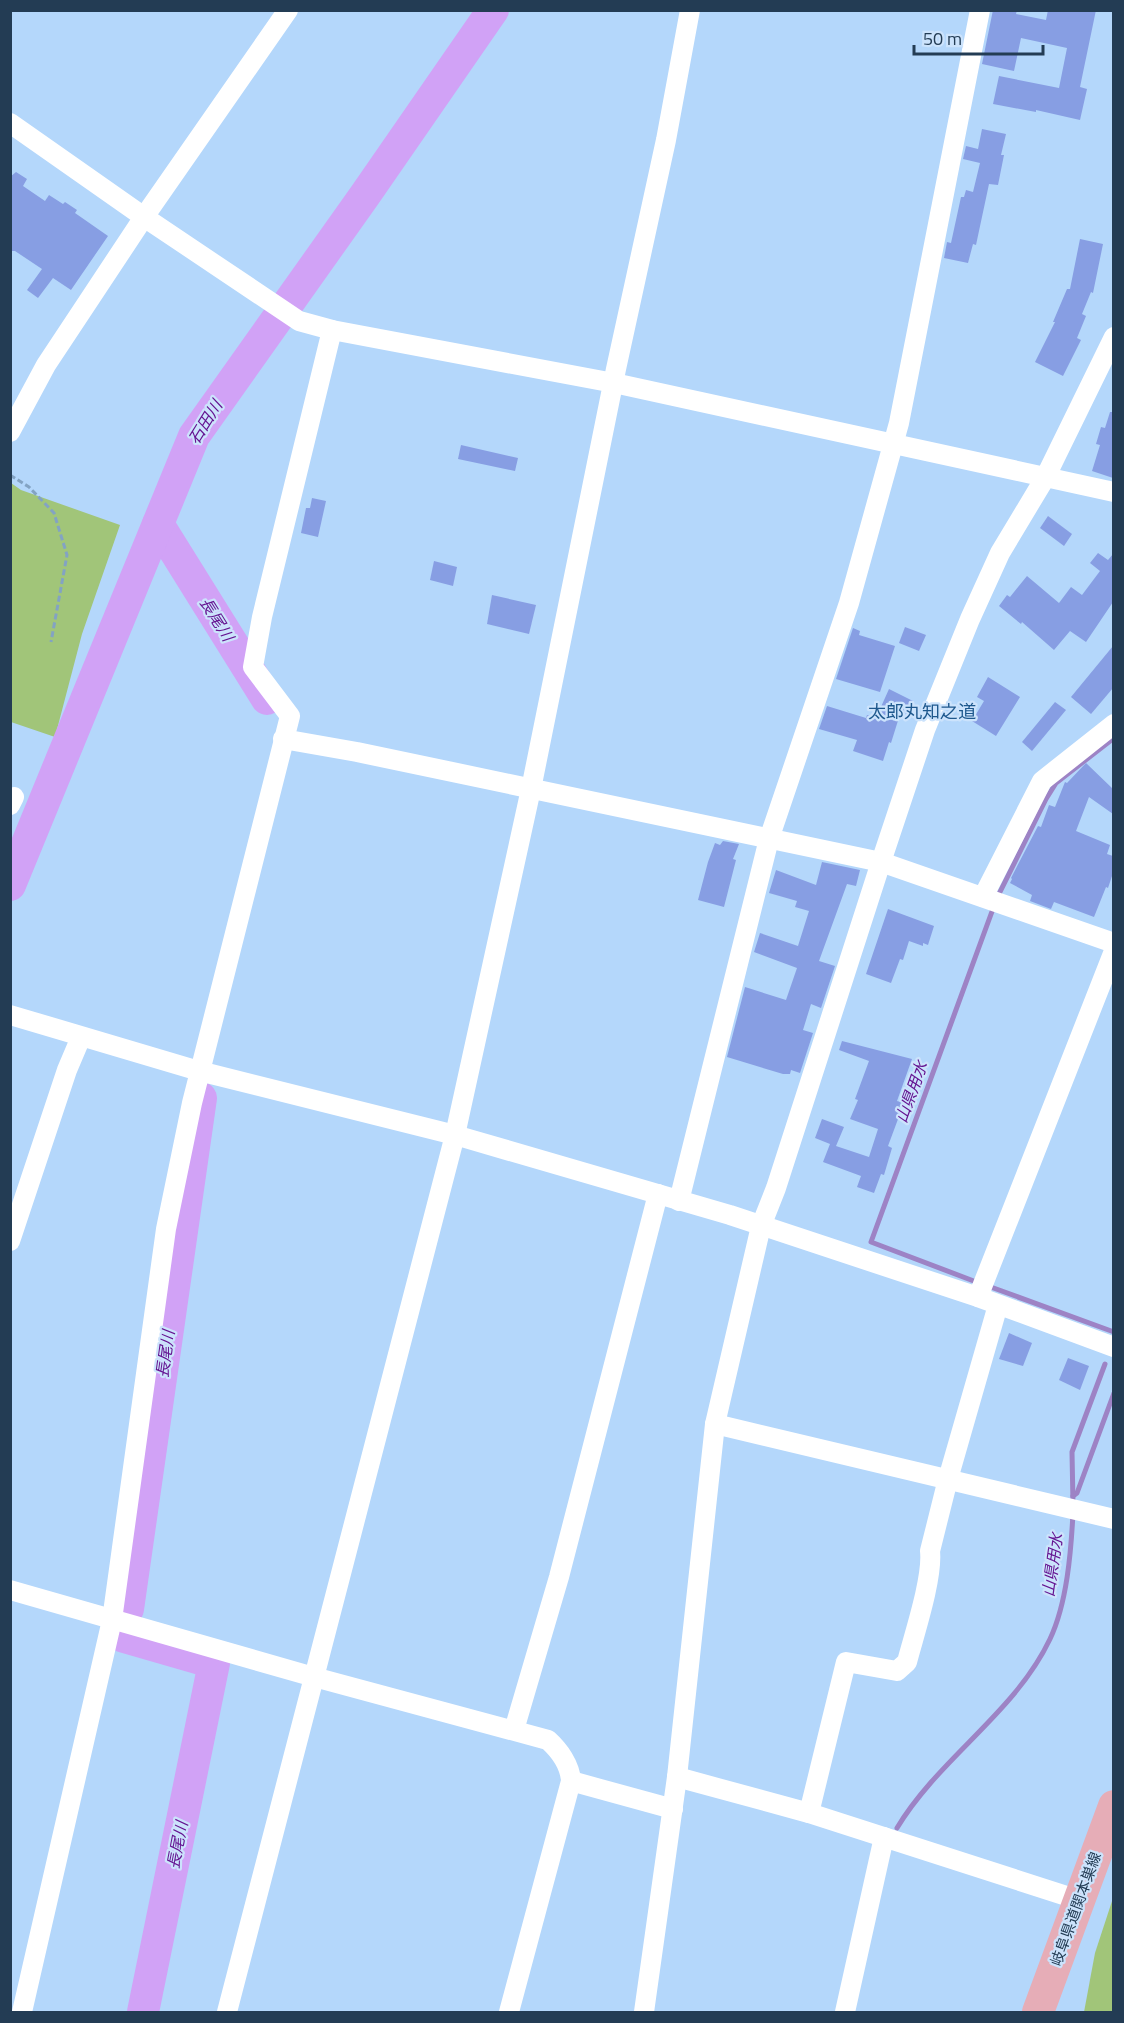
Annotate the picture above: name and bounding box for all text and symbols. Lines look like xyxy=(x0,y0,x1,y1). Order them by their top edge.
scale bar xyxy=(914,18,1043,56)
text: 50 m xyxy=(923,25,962,52)
water label: 石田川 xyxy=(182,394,229,449)
water label: 長尾川 xyxy=(194,592,241,647)
district label: 太郎丸知之道 xyxy=(868,698,976,725)
water label: 山県用水 xyxy=(889,1056,934,1126)
water label: 長尾川 xyxy=(150,1327,181,1379)
water label: 山県用水 xyxy=(1036,1530,1069,1598)
water label: 長尾川 xyxy=(161,1817,194,1871)
street label: 岐阜県道関本巣線 xyxy=(1044,1849,1107,1969)

